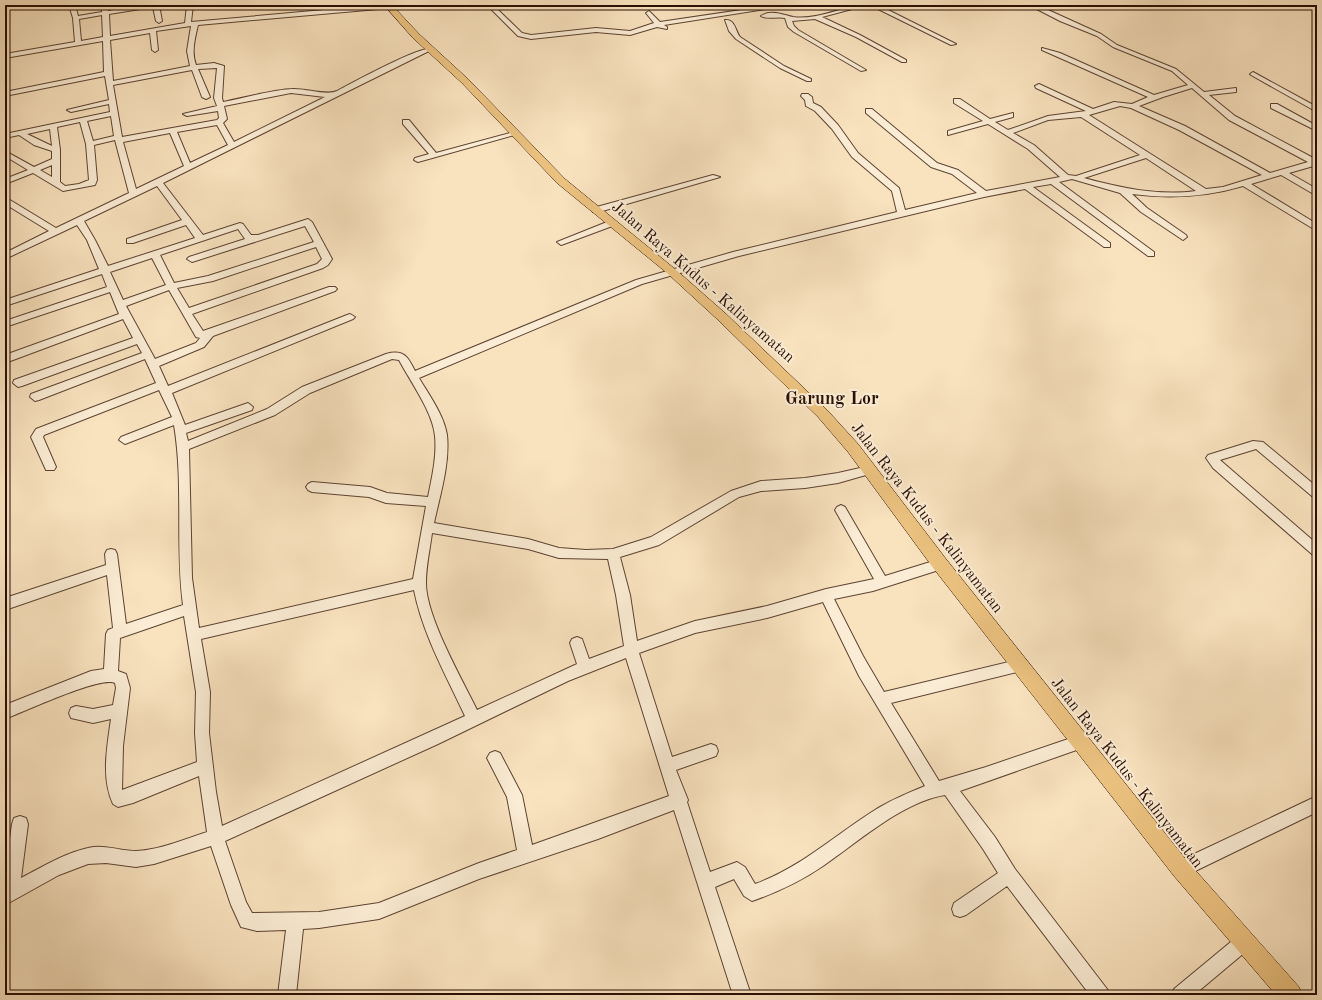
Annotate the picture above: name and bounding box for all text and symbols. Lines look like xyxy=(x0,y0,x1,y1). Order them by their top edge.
street label: Jalan Raya Kudus - Kalinyamatan xyxy=(608,199,797,366)
district label: Garung Lor xyxy=(785,390,879,408)
street label: Jalan Raya Kudus - Kalinyamatan xyxy=(847,420,1006,617)
street label: Jalan Raya Kudus - Kalinyamatan xyxy=(1047,675,1206,872)

